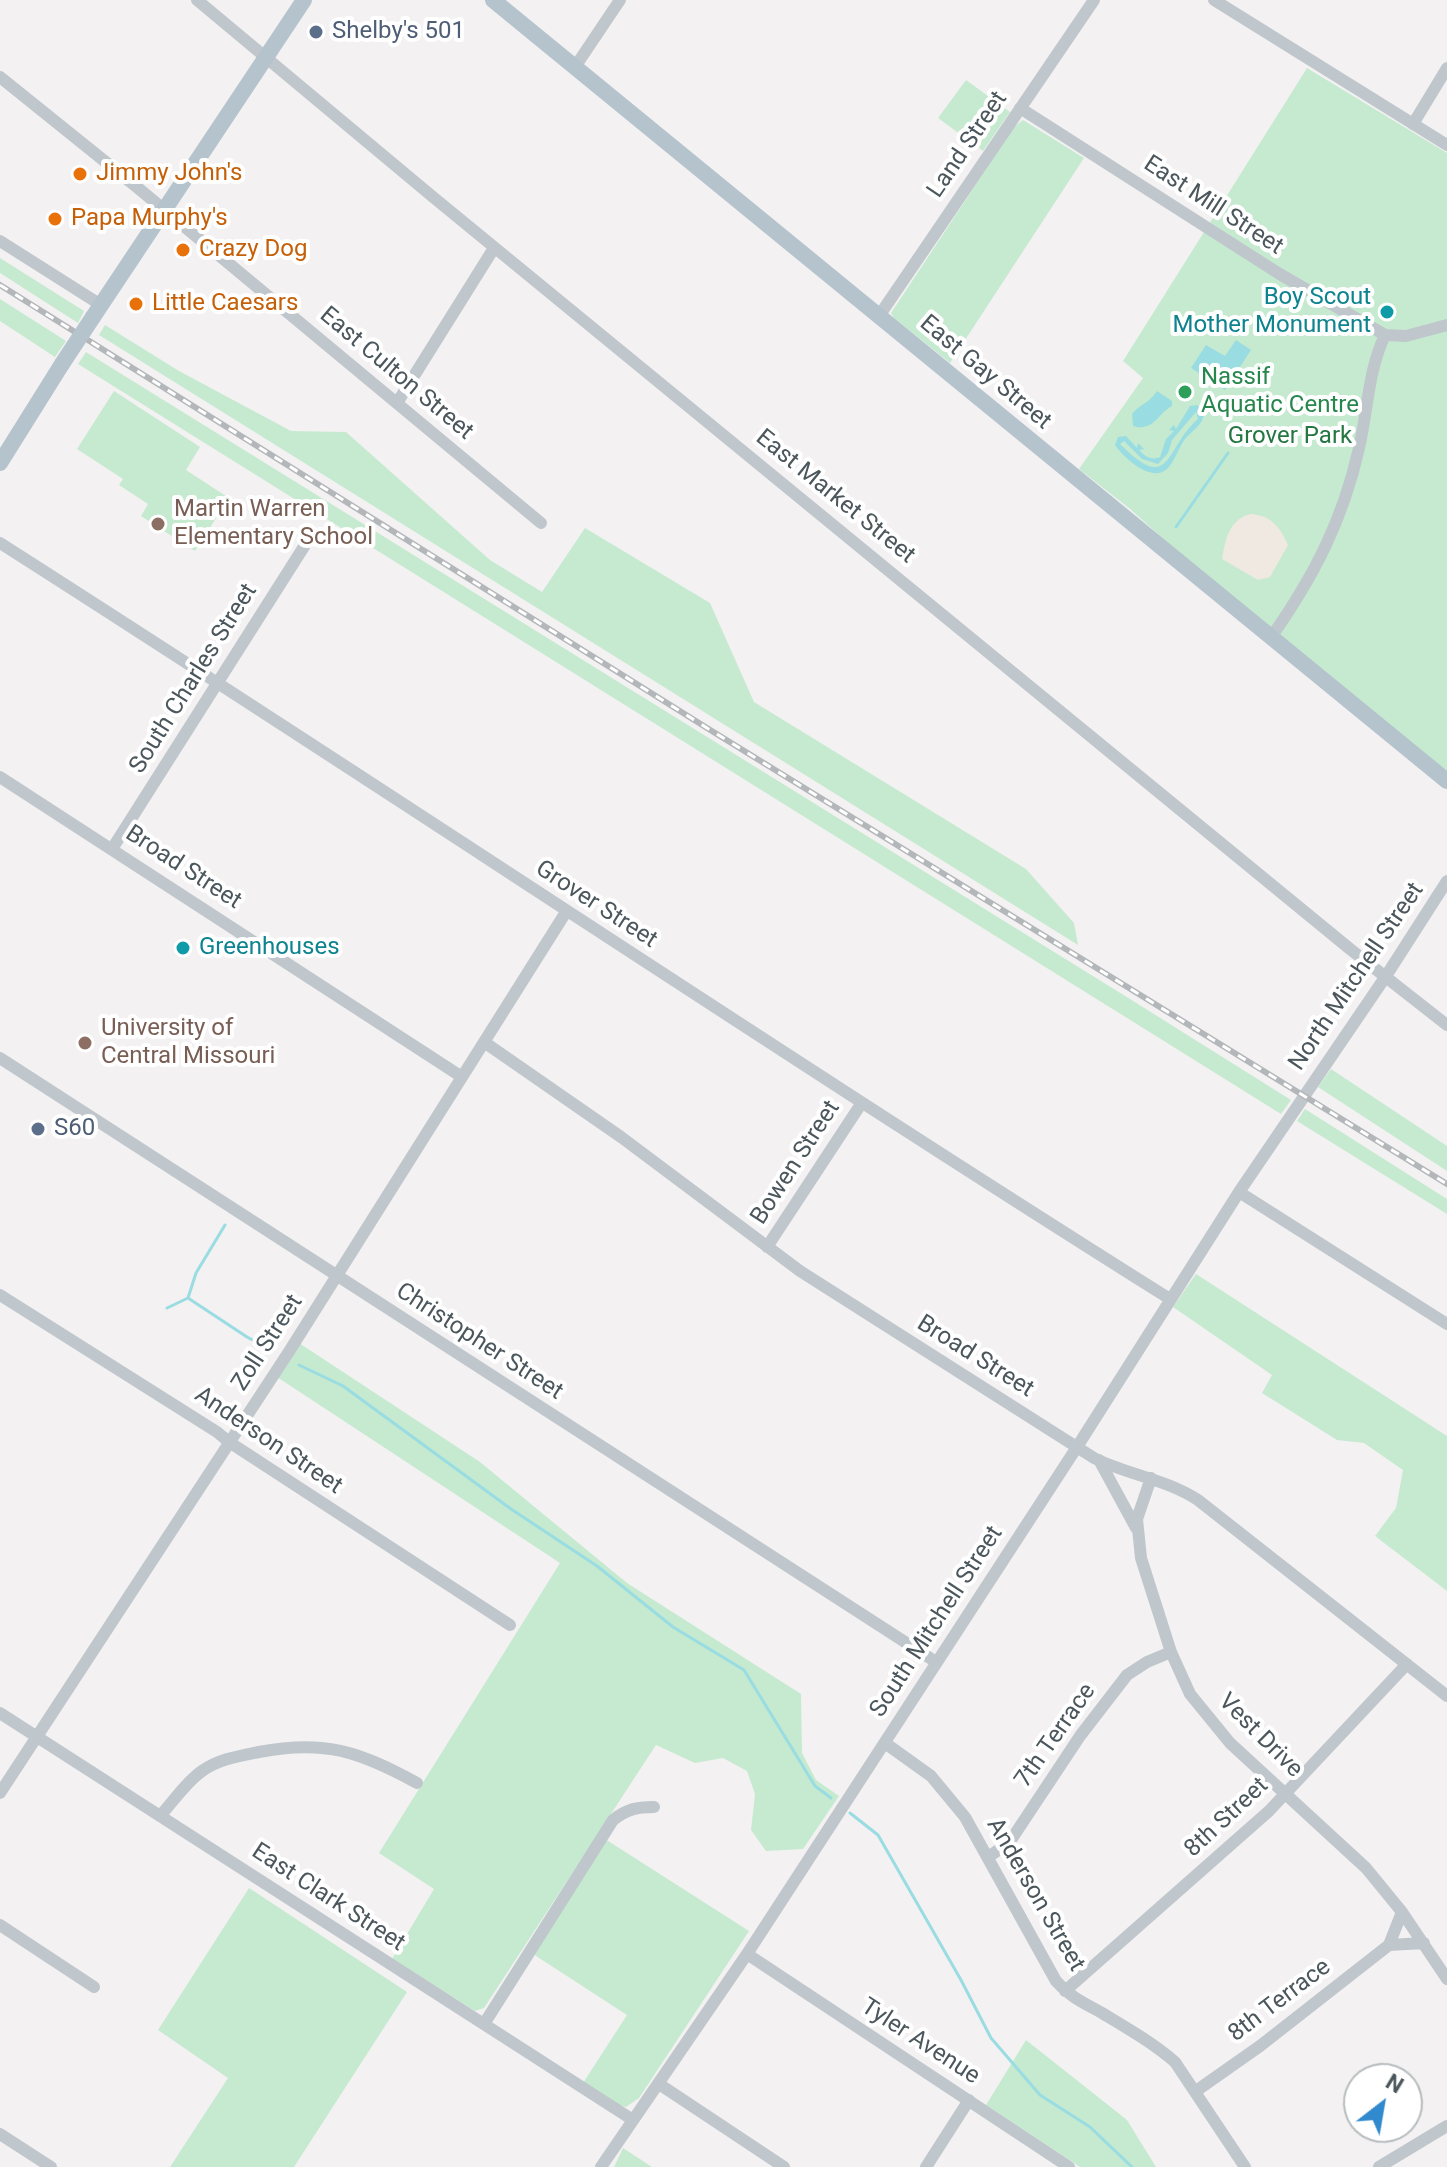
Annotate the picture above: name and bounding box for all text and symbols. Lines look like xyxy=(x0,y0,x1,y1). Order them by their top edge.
place label: Shelby's 501 xyxy=(332,18,465,46)
marker: Shelby's 501 xyxy=(307,23,325,41)
street label: Land Street xyxy=(922,86,1014,204)
street label: East Mill Street xyxy=(1138,150,1288,262)
place label: Jimmy John's xyxy=(96,160,242,188)
marker: Jimmy John's xyxy=(71,165,89,183)
place label: Papa Murphy's xyxy=(71,205,228,233)
marker: Papa Murphy's xyxy=(46,210,64,228)
place label: Crazy Dog xyxy=(199,236,307,264)
marker: Crazy Dog xyxy=(174,241,192,259)
place label: Boy Scout Mother Monument xyxy=(1172,284,1371,340)
place label: Little Caesars xyxy=(152,290,298,318)
marker: Little Caesars xyxy=(127,295,145,313)
street label: East Culton Street xyxy=(313,301,479,447)
marker: Boy Scout Mother Monument xyxy=(1378,303,1396,321)
street label: East Gay Street xyxy=(913,310,1057,436)
place label: Nassif Aquatic Centre xyxy=(1201,364,1359,420)
marker: Nassif Aquatic Centre xyxy=(1176,383,1194,401)
park label: Grover Park xyxy=(1228,423,1352,451)
street label: East Market Street xyxy=(749,424,921,570)
place label: Martin Warren Elementary School xyxy=(174,496,373,552)
marker: Martin Warren Elementary School xyxy=(149,515,167,533)
street label: South Charles Street xyxy=(124,579,264,779)
street label: Broad Street xyxy=(120,820,246,916)
street label: Grover Street xyxy=(530,855,662,955)
street label: North Mitchell Street xyxy=(1283,877,1431,1077)
place label: Greenhouses xyxy=(199,934,340,962)
marker: Greenhouses xyxy=(174,939,192,957)
place label: University of Central Missouri xyxy=(101,1015,275,1071)
marker: University of Central Missouri xyxy=(76,1034,94,1052)
street label: Bowen Street xyxy=(745,1096,847,1230)
place label: S60 xyxy=(54,1115,95,1143)
marker: S60 xyxy=(29,1120,47,1138)
street label: Christopher Street xyxy=(390,1277,568,1407)
street label: Zoll Street xyxy=(226,1290,310,1396)
street label: Broad Street xyxy=(911,1310,1039,1404)
street label: Anderson Street xyxy=(189,1381,347,1501)
street label: South Mitchell Street xyxy=(864,1521,1010,1723)
street label: 7th Terrace xyxy=(1010,1678,1102,1794)
street label: Vest Drive xyxy=(1212,1688,1308,1784)
street label: 8th Street xyxy=(1179,1772,1275,1864)
street label: Anderson Street xyxy=(980,1813,1090,1977)
street label: East Clark Street xyxy=(246,1838,410,1958)
street label: 8th Terrace xyxy=(1223,1953,1337,2049)
street label: Tyler Avenue xyxy=(855,1993,985,2091)
north arrow xyxy=(1343,2063,1423,2143)
text: N xyxy=(1381,2069,1408,2098)

